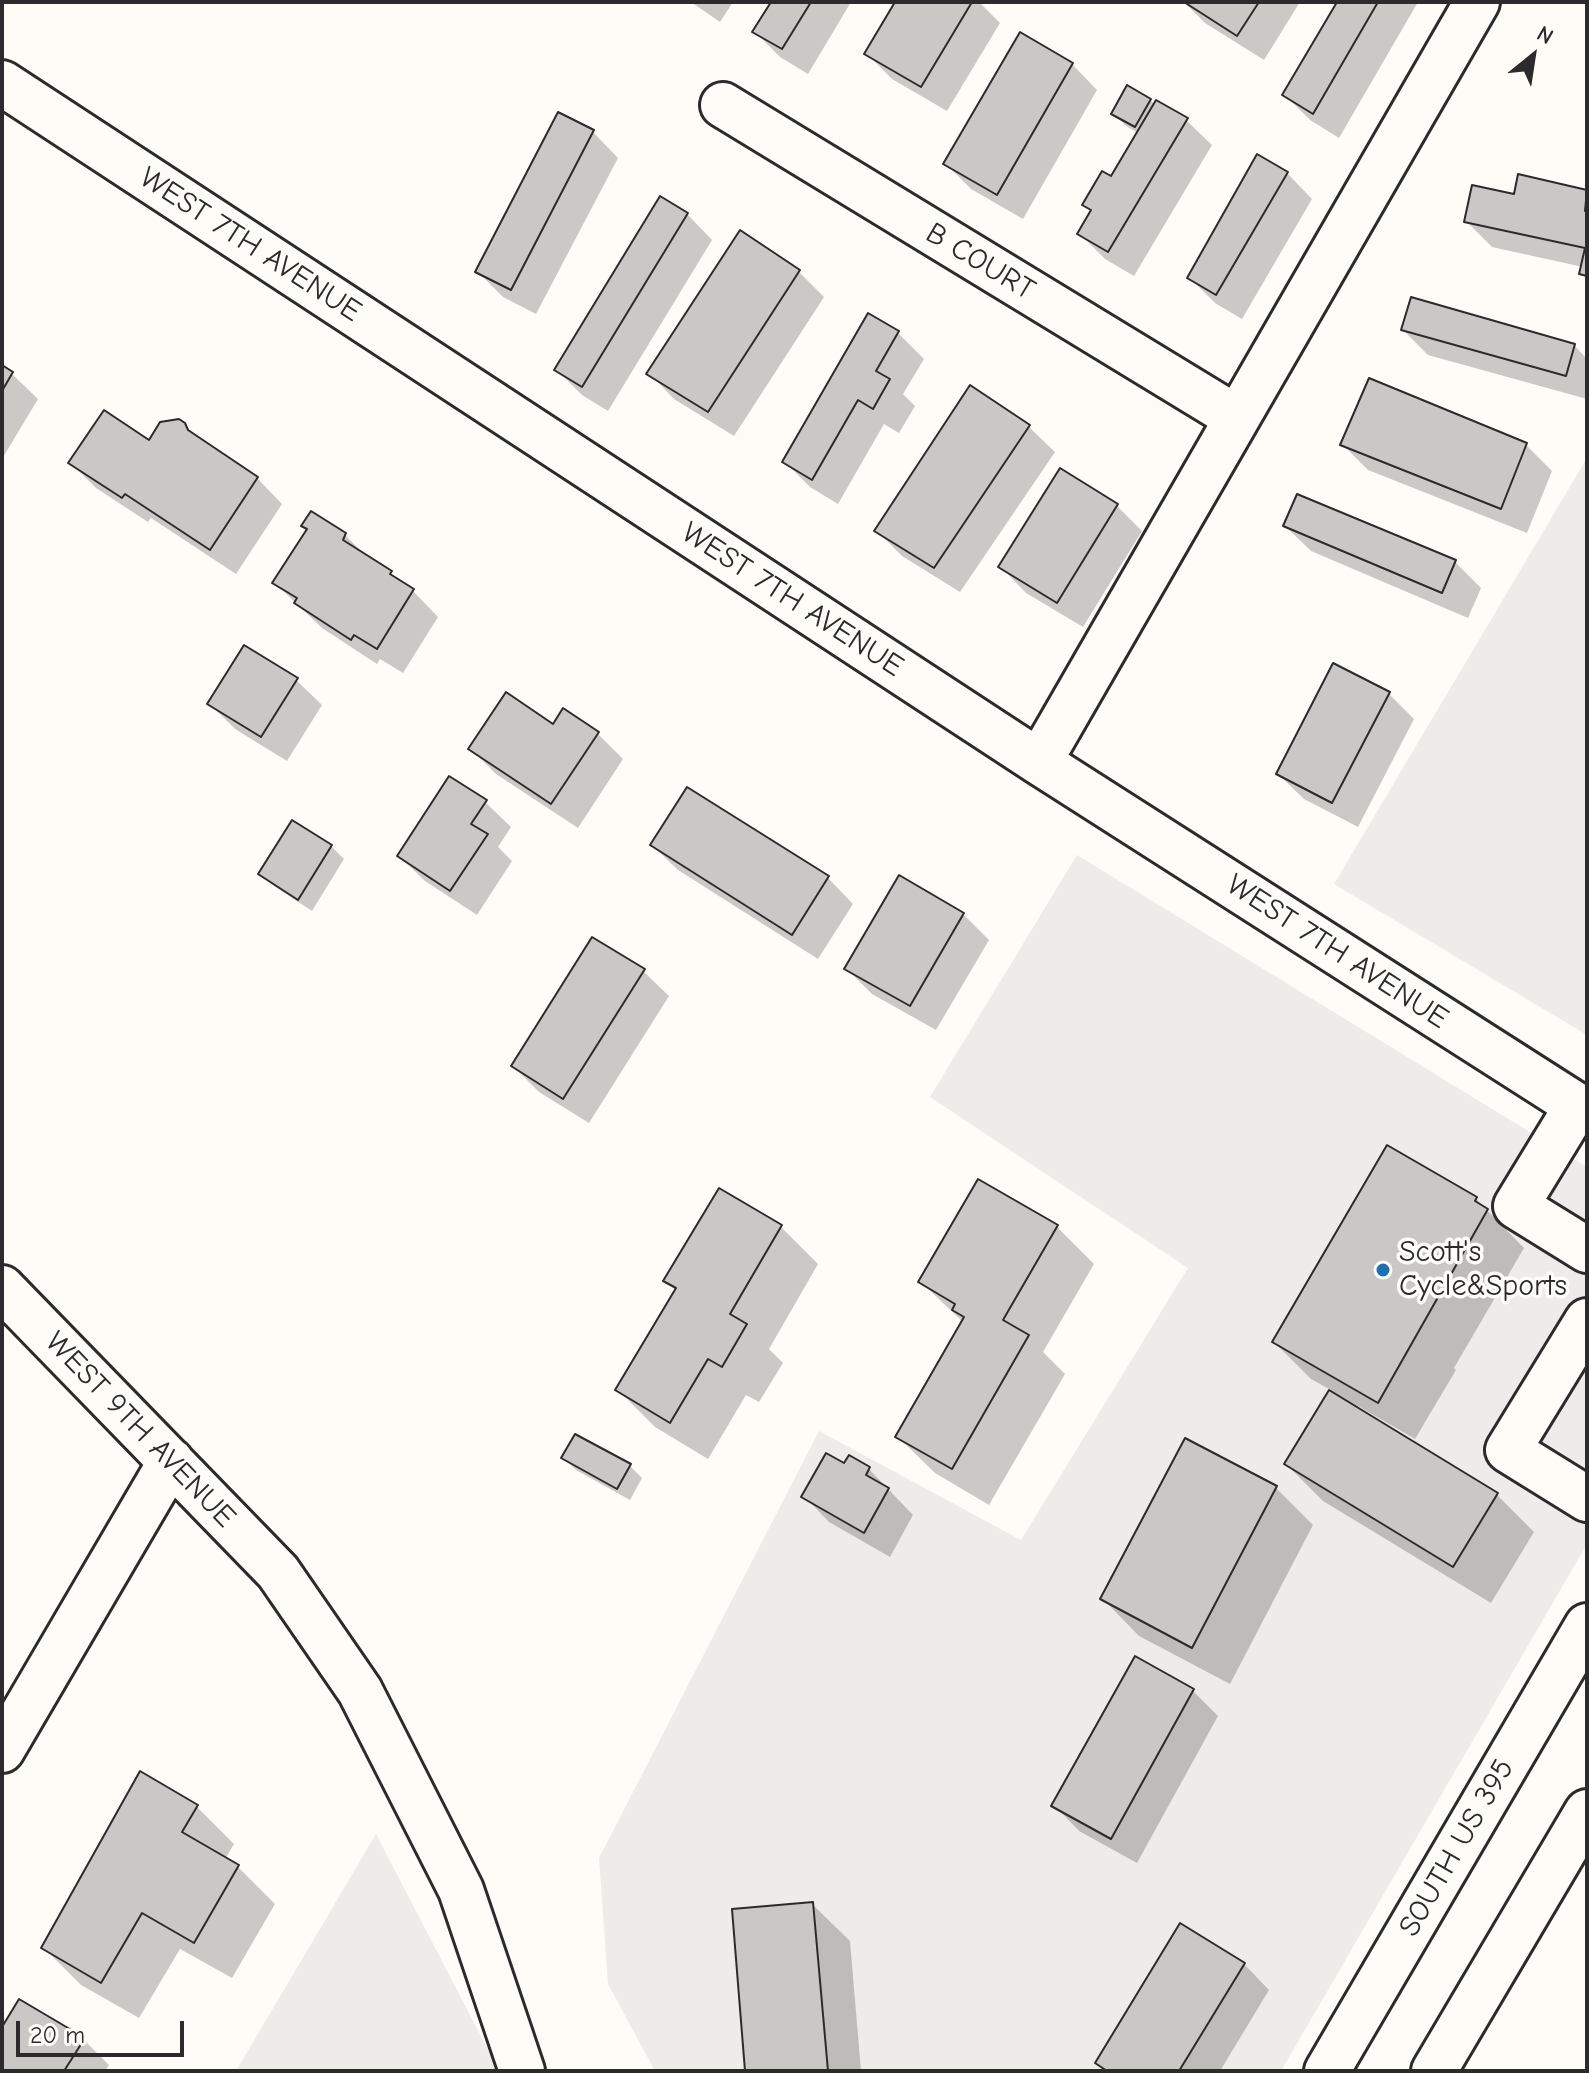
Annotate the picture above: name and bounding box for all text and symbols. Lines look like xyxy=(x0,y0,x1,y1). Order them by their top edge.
north arrow xyxy=(1493,16,1573,96)
text: N xyxy=(1532,20,1558,50)
street label: WEST 7TH AVENUE xyxy=(133,160,367,330)
street label: B COURT xyxy=(919,216,1041,308)
street label: WEST 7TH AVENUE xyxy=(675,515,909,685)
street label: WEST 7TH AVENUE xyxy=(1220,867,1454,1037)
place label: Scott's Cycle&Sports xyxy=(1399,1235,1567,1306)
marker: Scott's Cycle&Sports xyxy=(1374,1261,1392,1279)
street label: WEST 9TH AVENUE xyxy=(37,1325,243,1535)
street label: SOUTH US 395 xyxy=(1392,1753,1522,1943)
scale bar xyxy=(20,2005,188,2055)
text: 20 m xyxy=(30,2021,85,2049)

